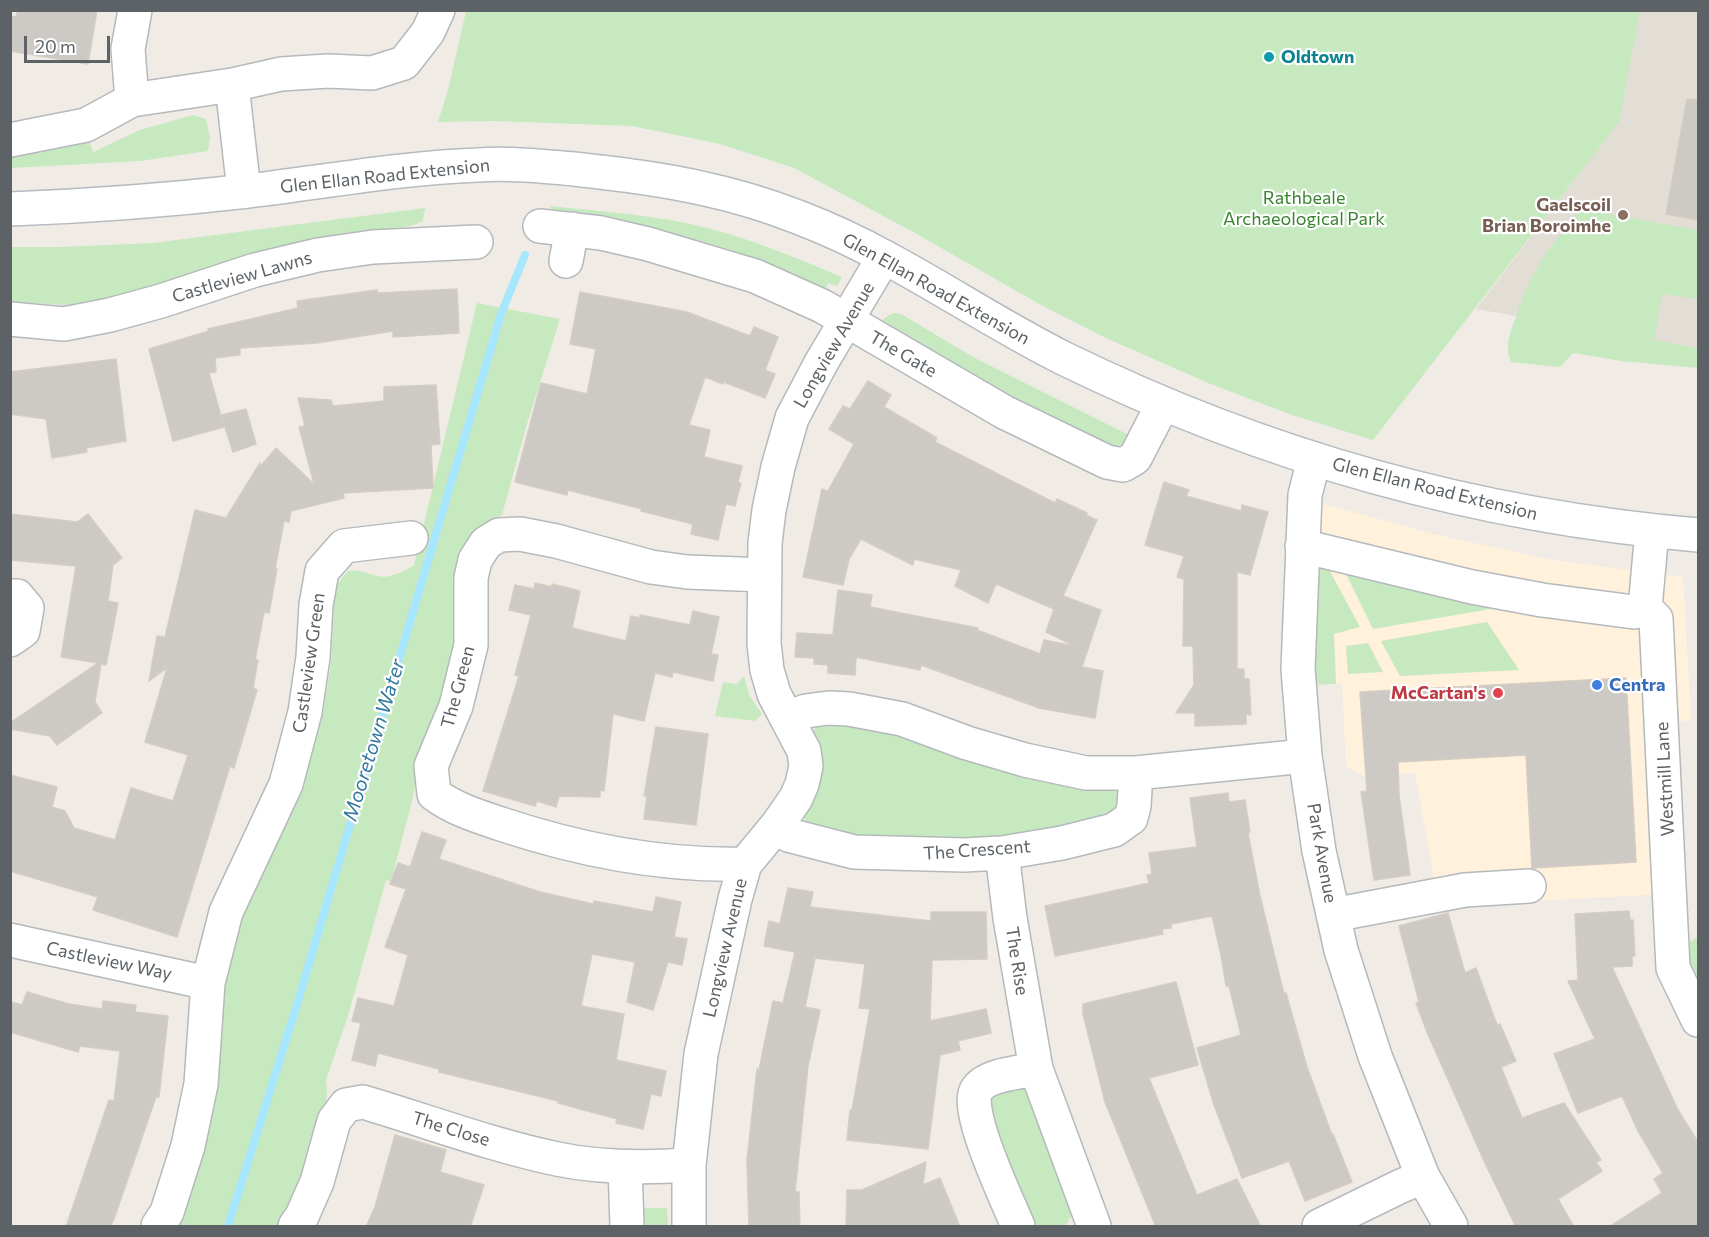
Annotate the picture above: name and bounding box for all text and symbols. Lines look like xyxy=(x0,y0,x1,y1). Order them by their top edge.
scale bar xyxy=(27,24,112,62)
text: 20 m xyxy=(35,35,76,57)
place label: Oldtown xyxy=(1281,46,1354,68)
marker: Oldtown xyxy=(1262,50,1276,64)
street label: Glen Ellan Road Extension xyxy=(279,154,491,198)
park label: Rathbeale Archaeological Park xyxy=(1223,187,1385,230)
place label: Gaelscoil Brian Boroimhe xyxy=(1482,194,1611,236)
marker: Gaelscoil Brian Boroimhe xyxy=(1616,208,1630,222)
street label: Glen Ellan Road Extension xyxy=(839,228,1033,350)
street label: Castleview Lawns xyxy=(170,247,314,307)
street label: Longview Avenue xyxy=(789,278,879,412)
street label: The Gate xyxy=(865,326,941,382)
street label: Glen Ellan Road Extension xyxy=(1330,453,1540,525)
street label: Castleview Green xyxy=(288,591,330,735)
street label: The Green xyxy=(437,644,479,730)
water label: Mooretown Water xyxy=(338,656,410,824)
place label: Centra xyxy=(1609,674,1666,696)
marker: Centra xyxy=(1590,678,1604,692)
place label: McCartan's xyxy=(1391,682,1486,704)
marker: McCartan's xyxy=(1491,686,1505,700)
street label: Westmill Lane xyxy=(1651,721,1679,837)
street label: Park Avenue xyxy=(1303,801,1341,905)
street label: The Crescent xyxy=(922,835,1032,865)
street label: Longview Avenue xyxy=(698,876,752,1020)
street label: The Rise xyxy=(1001,925,1033,997)
street label: Castleview Way xyxy=(44,937,174,985)
street label: The Close xyxy=(410,1107,492,1151)

